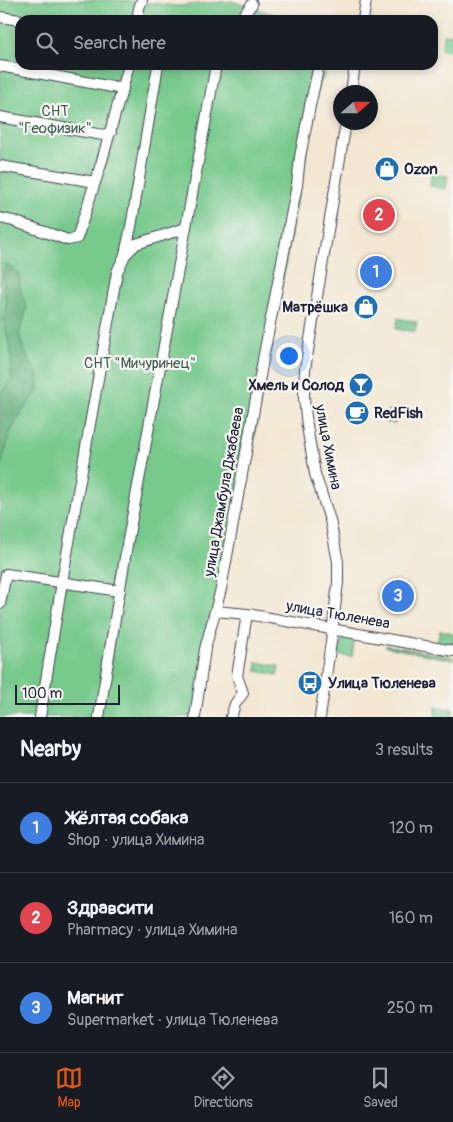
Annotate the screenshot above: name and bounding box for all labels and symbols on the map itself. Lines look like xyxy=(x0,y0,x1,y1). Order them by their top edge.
north arrow xyxy=(333,85,378,130)
park label: СНТ "Геофизик" xyxy=(18,102,92,138)
shop icon: Ozon xyxy=(374,156,400,182)
place label: Ozon xyxy=(404,160,438,179)
pin: 2 xyxy=(363,196,395,234)
pin: 1 xyxy=(360,253,392,291)
shop icon: Матрёшка xyxy=(353,294,379,320)
place label: Матрёшка xyxy=(282,298,348,317)
your location xyxy=(276,343,302,369)
park label: СНТ "Мичуринец" xyxy=(84,354,196,373)
bar icon: Хмель и Солод xyxy=(348,372,374,398)
place label: Хмель и Солод xyxy=(248,376,345,395)
cafe icon: RedFish xyxy=(344,400,370,426)
street label: улица Химина xyxy=(310,402,346,491)
place label: RedFish xyxy=(374,404,423,423)
street label: улица Джамбула Джабаева xyxy=(200,406,248,579)
pin: 3 xyxy=(382,577,414,615)
street label: улица Тюленева xyxy=(284,596,391,633)
bus stop icon: Улица Тюленева xyxy=(297,670,323,696)
place label: Улица Тюленева xyxy=(328,674,436,693)
scale bar xyxy=(15,682,120,705)

